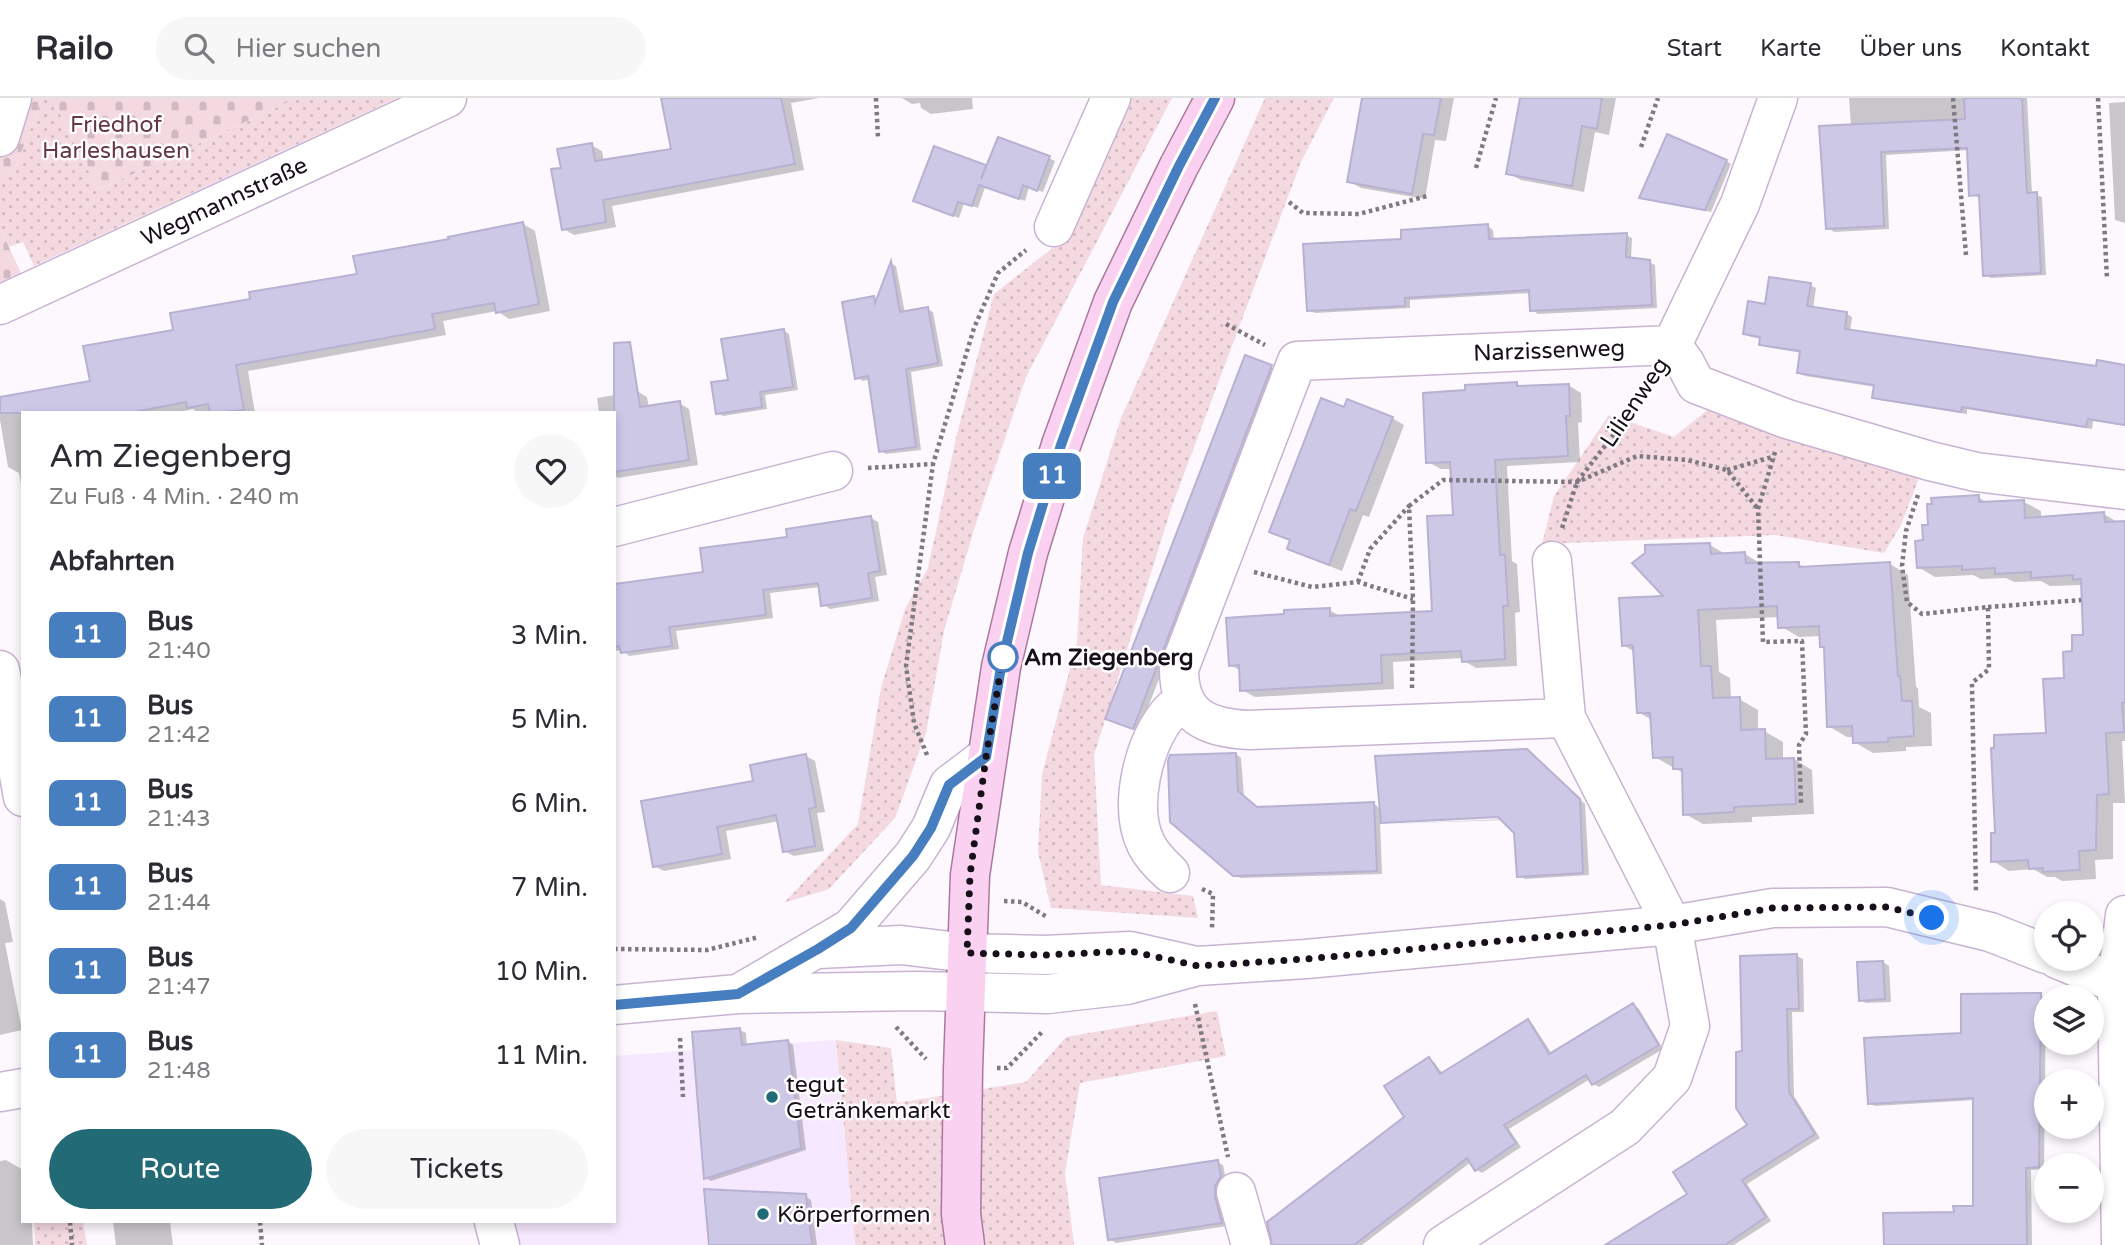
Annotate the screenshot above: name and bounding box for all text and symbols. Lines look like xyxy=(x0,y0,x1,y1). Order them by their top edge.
search box xyxy=(156,17,646,80)
text: Railo xyxy=(35,29,114,68)
icon: search xyxy=(180,29,218,67)
text: Hier suchen xyxy=(236,33,381,64)
text: Start xyxy=(1667,34,1722,63)
text: Karte xyxy=(1760,34,1821,63)
text: Über uns xyxy=(1859,34,1962,63)
text: Kontakt xyxy=(2000,34,2090,63)
park label: Friedhof Harleshausen xyxy=(42,111,190,165)
street label: Wegmannstraße xyxy=(137,151,312,253)
street label: Narzissenweg xyxy=(1473,334,1625,368)
street label: Lilienweg xyxy=(1594,352,1675,453)
button: heart xyxy=(514,434,588,508)
text: Am Ziegenberg xyxy=(49,437,292,476)
line badge: 11 xyxy=(1020,453,1084,499)
text: 11 xyxy=(1037,461,1067,490)
text: Zu Fuß · 4 Min. · 240 m xyxy=(49,483,299,511)
text: Abfahrten xyxy=(49,546,175,577)
text: Bus xyxy=(147,606,193,637)
text: 11 xyxy=(72,620,103,649)
text: 3 Min. xyxy=(511,620,588,651)
text: 21:40 xyxy=(147,637,211,665)
marker: Am Ziegenberg xyxy=(988,642,1018,672)
place label: Am Ziegenberg xyxy=(1024,644,1194,672)
text: Bus xyxy=(147,690,193,721)
text: 11 xyxy=(72,704,103,733)
text: 5 Min. xyxy=(511,704,588,735)
text: 21:42 xyxy=(147,721,211,749)
text: Bus xyxy=(147,774,193,805)
text: 11 xyxy=(72,788,103,817)
text: 6 Min. xyxy=(511,788,588,819)
text: 21:43 xyxy=(147,805,211,833)
text: Bus xyxy=(147,858,193,889)
text: 11 xyxy=(72,872,103,901)
text: 7 Min. xyxy=(511,872,588,903)
text: 21:44 xyxy=(147,889,211,917)
your location xyxy=(1914,900,1949,935)
map controls xyxy=(2034,901,2104,1223)
button: locate xyxy=(2034,901,2104,971)
text: Bus xyxy=(147,942,193,973)
text: 11 xyxy=(72,956,103,985)
text: 10 Min. xyxy=(495,956,588,987)
text: 21:47 xyxy=(147,973,211,1001)
button: layers xyxy=(2034,985,2104,1055)
text: Bus xyxy=(147,1026,193,1057)
text: 11 xyxy=(72,1040,103,1069)
text: 11 Min. xyxy=(495,1040,588,1071)
text: 21:48 xyxy=(147,1057,211,1085)
button: + xyxy=(2034,1069,2104,1139)
place label: tegut Getränkemarkt xyxy=(786,1071,951,1125)
marker: tegut Getränkemarkt xyxy=(764,1089,780,1105)
button: Route xyxy=(49,1129,312,1209)
button: Tickets xyxy=(326,1129,588,1209)
button: − xyxy=(2034,1153,2104,1223)
place label: Körperformen xyxy=(777,1201,931,1229)
marker: Körperformen xyxy=(755,1206,771,1222)

